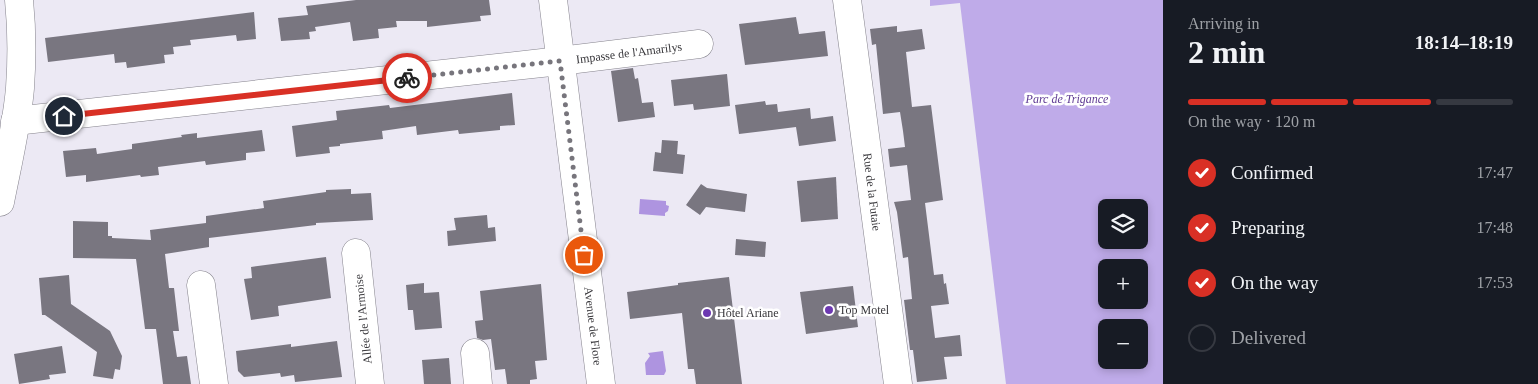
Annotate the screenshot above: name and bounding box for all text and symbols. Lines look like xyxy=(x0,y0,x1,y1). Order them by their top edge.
text: Arriving in xyxy=(1188,15,1260,32)
text: 18:14–18:19 xyxy=(1415,32,1513,53)
text: 2 min xyxy=(1188,34,1265,70)
street label: Impasse de l'Amarilys xyxy=(575,40,683,66)
courier xyxy=(382,53,432,103)
icon: bike xyxy=(393,64,421,92)
park label: Parc de Trigance xyxy=(1025,92,1109,106)
pin xyxy=(43,95,85,137)
icon: home xyxy=(50,102,78,130)
text: On the way · 120 m xyxy=(1188,113,1316,130)
street label: Rue de la Futaie xyxy=(860,152,884,232)
icon: check xyxy=(1188,159,1216,187)
text: Confirmed xyxy=(1231,162,1313,183)
text: 17:47 xyxy=(1477,164,1513,181)
map controls xyxy=(1098,199,1148,369)
button: layers xyxy=(1098,199,1148,249)
icon: check xyxy=(1188,214,1216,242)
text: Preparing xyxy=(1231,217,1305,238)
text: 17:48 xyxy=(1477,219,1513,236)
pin xyxy=(563,234,605,276)
icon: bag xyxy=(570,241,598,269)
button: + xyxy=(1098,259,1148,309)
icon: check xyxy=(1188,269,1216,297)
text: On the way xyxy=(1231,272,1319,293)
street label: Allée de l'Armoise xyxy=(351,273,375,365)
text: 17:53 xyxy=(1477,274,1513,291)
street label: Avenue de Flore xyxy=(581,286,605,366)
place label: Top Motel xyxy=(839,303,890,317)
marker: Top Motel xyxy=(823,304,835,316)
place label: Hôtel Ariane xyxy=(717,306,779,320)
marker: Hôtel Ariane xyxy=(701,307,713,319)
button: − xyxy=(1098,319,1148,369)
text: Delivered xyxy=(1231,327,1306,348)

